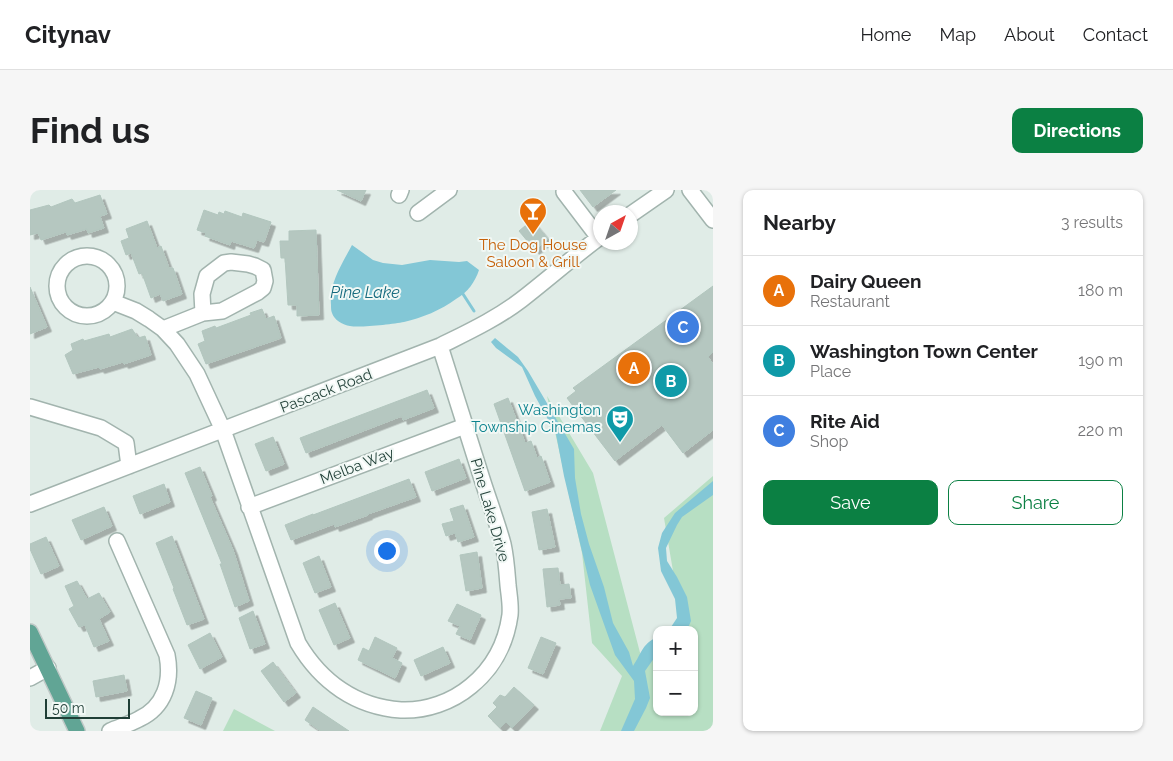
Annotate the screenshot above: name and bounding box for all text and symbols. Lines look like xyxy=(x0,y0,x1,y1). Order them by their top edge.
text: Citynav xyxy=(25,20,111,49)
text: Home xyxy=(860,24,911,45)
text: Map xyxy=(939,24,976,45)
text: About xyxy=(1004,24,1055,45)
text: Contact xyxy=(1083,24,1148,45)
button: Directions xyxy=(1012,108,1143,153)
text: Find us xyxy=(30,110,150,151)
bar icon: The Dog House Saloon & Grill xyxy=(518,196,548,235)
north arrow xyxy=(593,205,638,250)
text: Nearby xyxy=(763,210,836,235)
text: 3 results xyxy=(1061,213,1123,232)
place label: The Dog House Saloon & Grill xyxy=(479,236,587,271)
text: Dairy Queen xyxy=(810,270,921,292)
text: A xyxy=(774,281,784,300)
text: 180 m xyxy=(1078,281,1123,300)
water label: Pine Lake xyxy=(330,283,400,302)
text: Restaurant xyxy=(810,292,890,311)
pin: C xyxy=(667,308,699,346)
text: Washington Town Center xyxy=(810,340,1038,362)
pin: A xyxy=(618,349,650,387)
text: B xyxy=(774,351,784,370)
text: 190 m xyxy=(1078,351,1123,370)
pin: B xyxy=(655,362,687,400)
text: Place xyxy=(810,362,851,381)
street label: Pascack Road xyxy=(277,365,375,417)
place label: Washington Township Cinemas xyxy=(471,401,601,436)
theatre icon: Washington Township Cinemas xyxy=(605,404,635,443)
text: Rite Aid xyxy=(810,410,880,432)
text: C xyxy=(774,421,784,440)
text: 220 m xyxy=(1078,421,1123,440)
text: Shop xyxy=(810,432,848,451)
street label: Melba Way xyxy=(318,444,396,488)
street label: Pine Lake Drive xyxy=(467,456,513,564)
button: Save xyxy=(763,480,938,525)
button: Share xyxy=(948,480,1123,525)
your location xyxy=(374,538,400,564)
map controls xyxy=(653,626,698,716)
button: + xyxy=(653,626,698,671)
button: − xyxy=(653,671,698,716)
scale bar xyxy=(45,696,130,719)
text: 50 m xyxy=(52,700,85,716)

